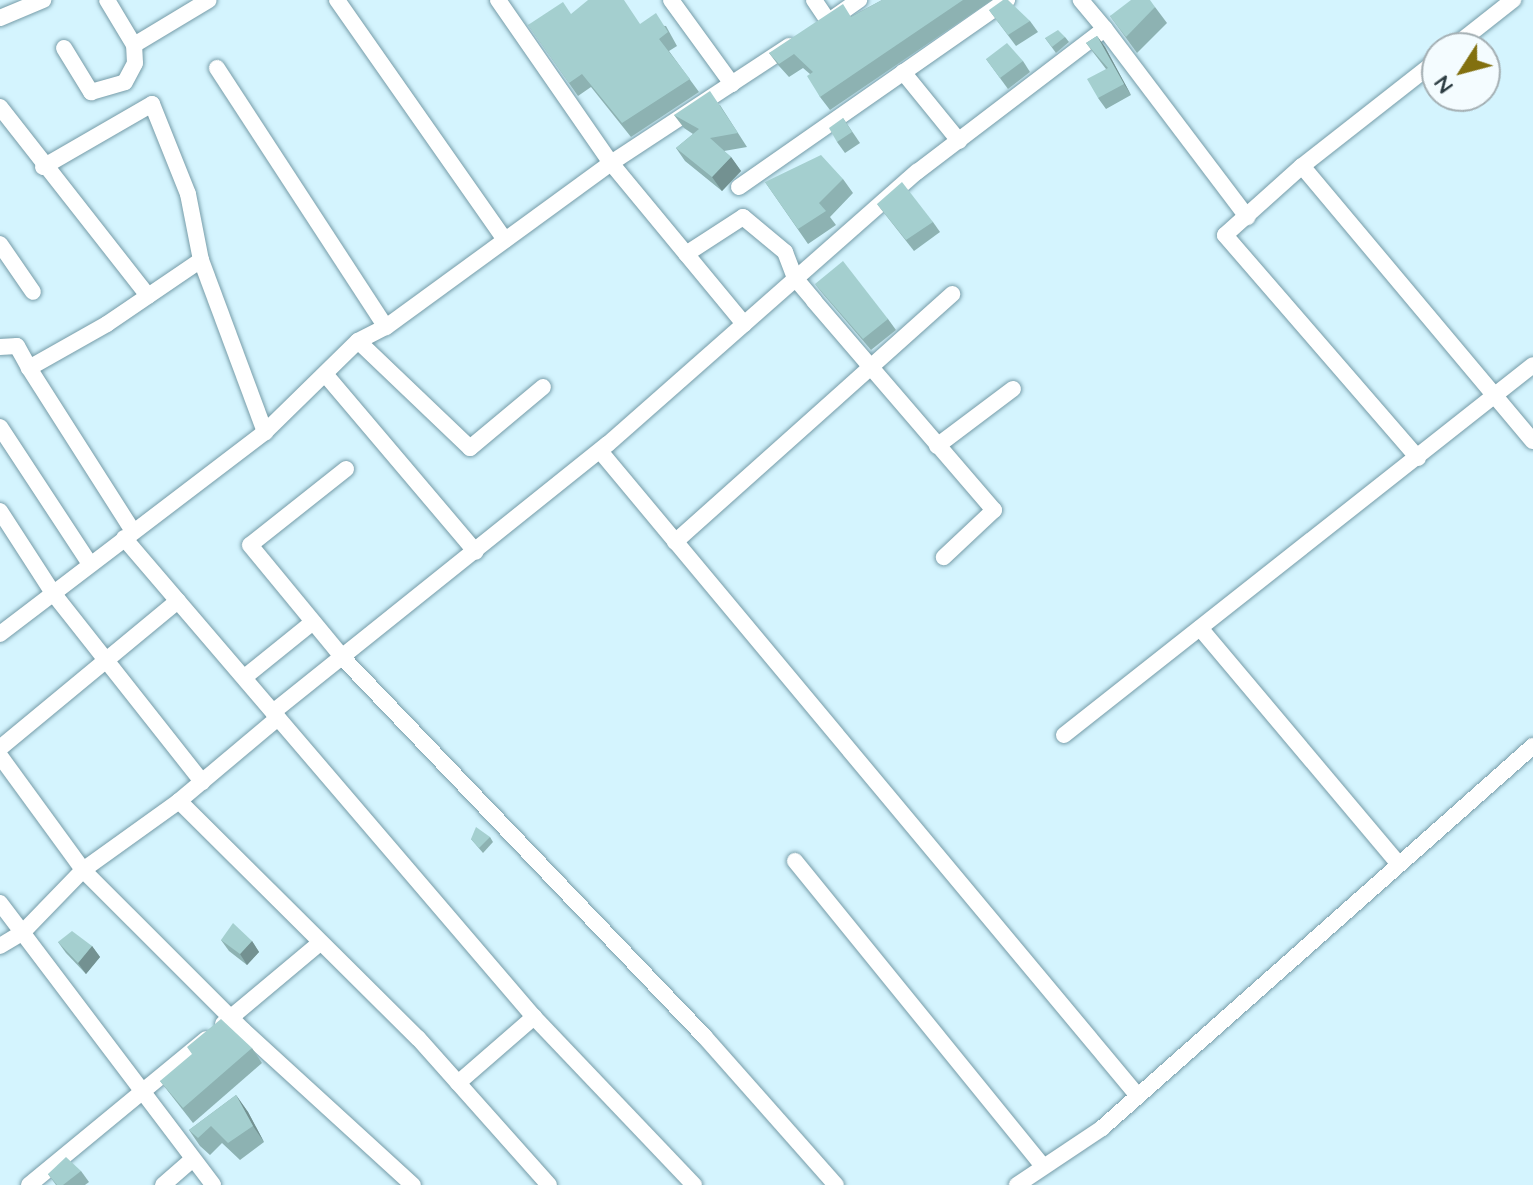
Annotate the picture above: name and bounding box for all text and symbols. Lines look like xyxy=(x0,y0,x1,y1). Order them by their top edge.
north arrow xyxy=(1421,32,1501,112)
text: N xyxy=(1427,70,1459,100)

